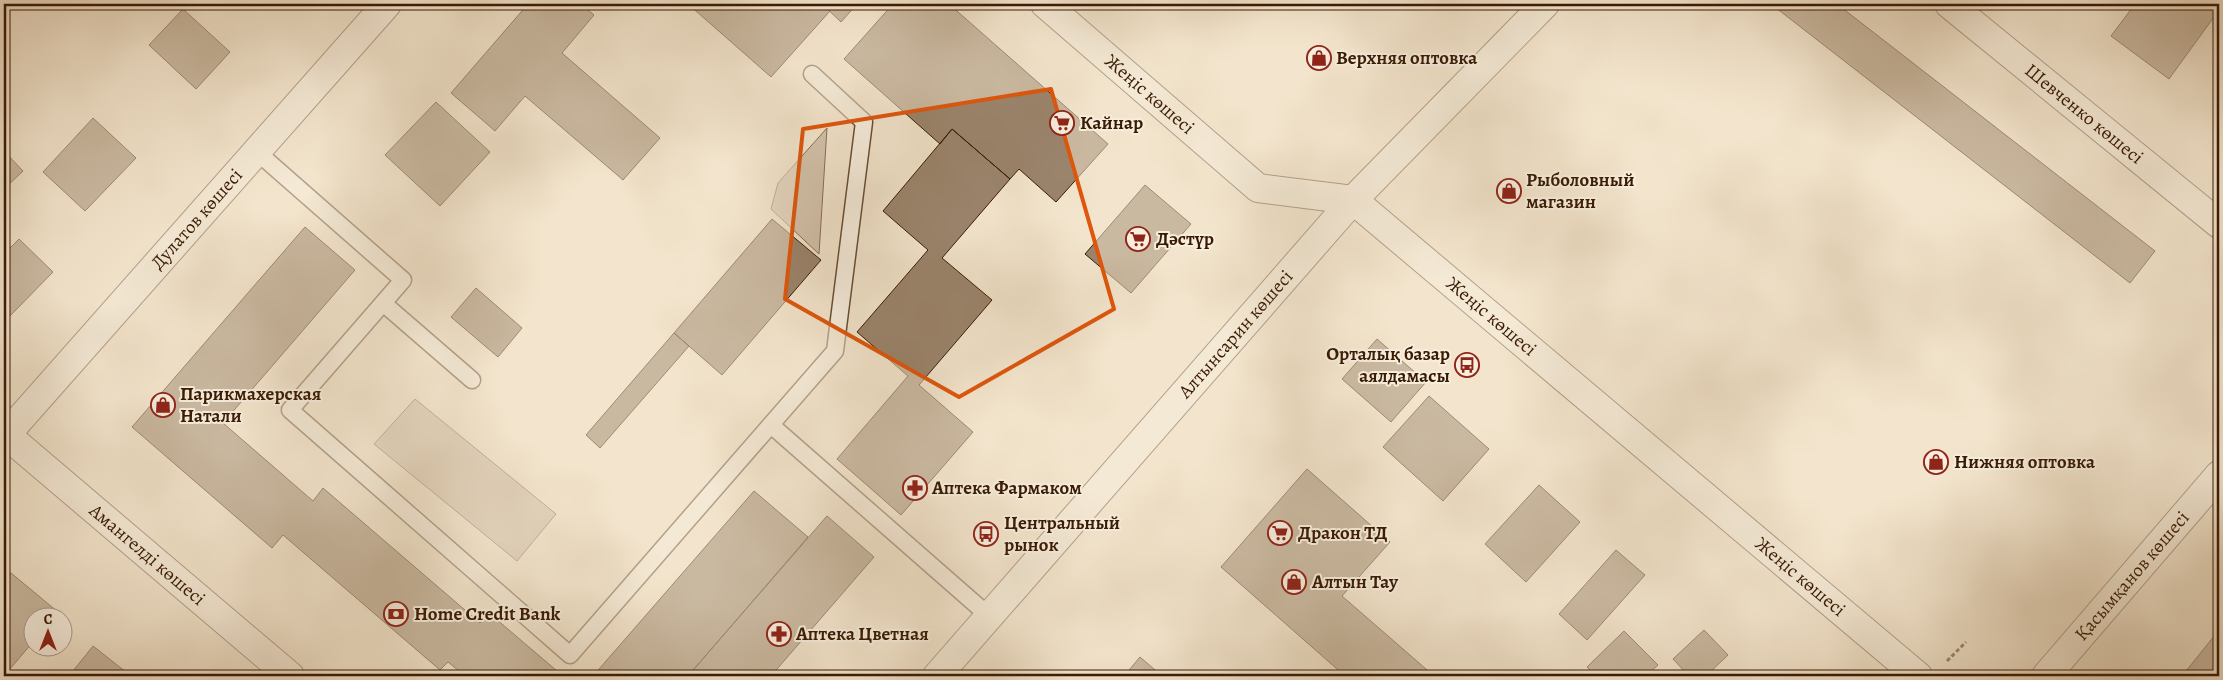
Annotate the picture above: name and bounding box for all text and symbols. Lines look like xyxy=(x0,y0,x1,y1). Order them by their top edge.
shop icon: Верхняя оптовка xyxy=(1306,45,1332,71)
place label: Верхняя оптовка xyxy=(1336,45,1478,71)
street label: Жеңіс көшесі xyxy=(1099,48,1200,140)
street label: Шевченко көшесі xyxy=(2019,58,2149,170)
supermarket icon: Кайнар xyxy=(1049,110,1075,136)
place label: Кайнар xyxy=(1080,110,1143,136)
street label: Дулатов көшесі xyxy=(145,163,249,275)
place label: Рыболовный магазин xyxy=(1526,167,1635,215)
shop icon: Рыболовный магазин xyxy=(1496,178,1522,204)
supermarket icon: Дәстүр xyxy=(1125,226,1151,252)
place label: Дәстүр xyxy=(1156,226,1214,252)
street label: Алтынсарин көшесі xyxy=(1172,264,1299,405)
street label: Жеңіс көшесі xyxy=(1440,271,1542,362)
place label: Орталық базар аялдамасы xyxy=(1326,341,1450,389)
bus stop icon: Орталық базар аялдамасы xyxy=(1454,352,1480,378)
place label: Парикмахерская Натали xyxy=(180,381,321,429)
shop icon: Парикмахерская Натали xyxy=(150,392,176,418)
shop icon: Нижняя оптовка xyxy=(1923,449,1949,475)
place label: Нижняя оптовка xyxy=(1954,449,2096,475)
pharmacy icon: Аптека Фармаком xyxy=(902,475,928,501)
place label: Аптека Фармаком xyxy=(931,475,1082,501)
street label: Амангелді көшесі xyxy=(83,497,211,612)
street label: Қасымқанов көшесі xyxy=(2069,506,2195,646)
place label: Центральный рынок xyxy=(1004,510,1120,558)
supermarket icon: Дракон ТД xyxy=(1267,520,1293,546)
place label: Дракон ТД xyxy=(1298,520,1388,546)
bus stop icon: Центральный рынок xyxy=(973,521,999,547)
street label: Жеңіс көшесі xyxy=(1749,531,1851,622)
shop icon: Алтын Тау xyxy=(1281,569,1307,595)
place label: Алтын Тау xyxy=(1311,569,1399,595)
bank icon: Home Credit Bank xyxy=(383,601,409,627)
place label: Home Credit Bank xyxy=(414,601,561,627)
north arrow xyxy=(22,608,72,658)
text: С xyxy=(44,610,53,629)
pharmacy icon: Аптека Цветная xyxy=(766,621,792,647)
place label: Аптека Цветная xyxy=(795,621,929,647)

